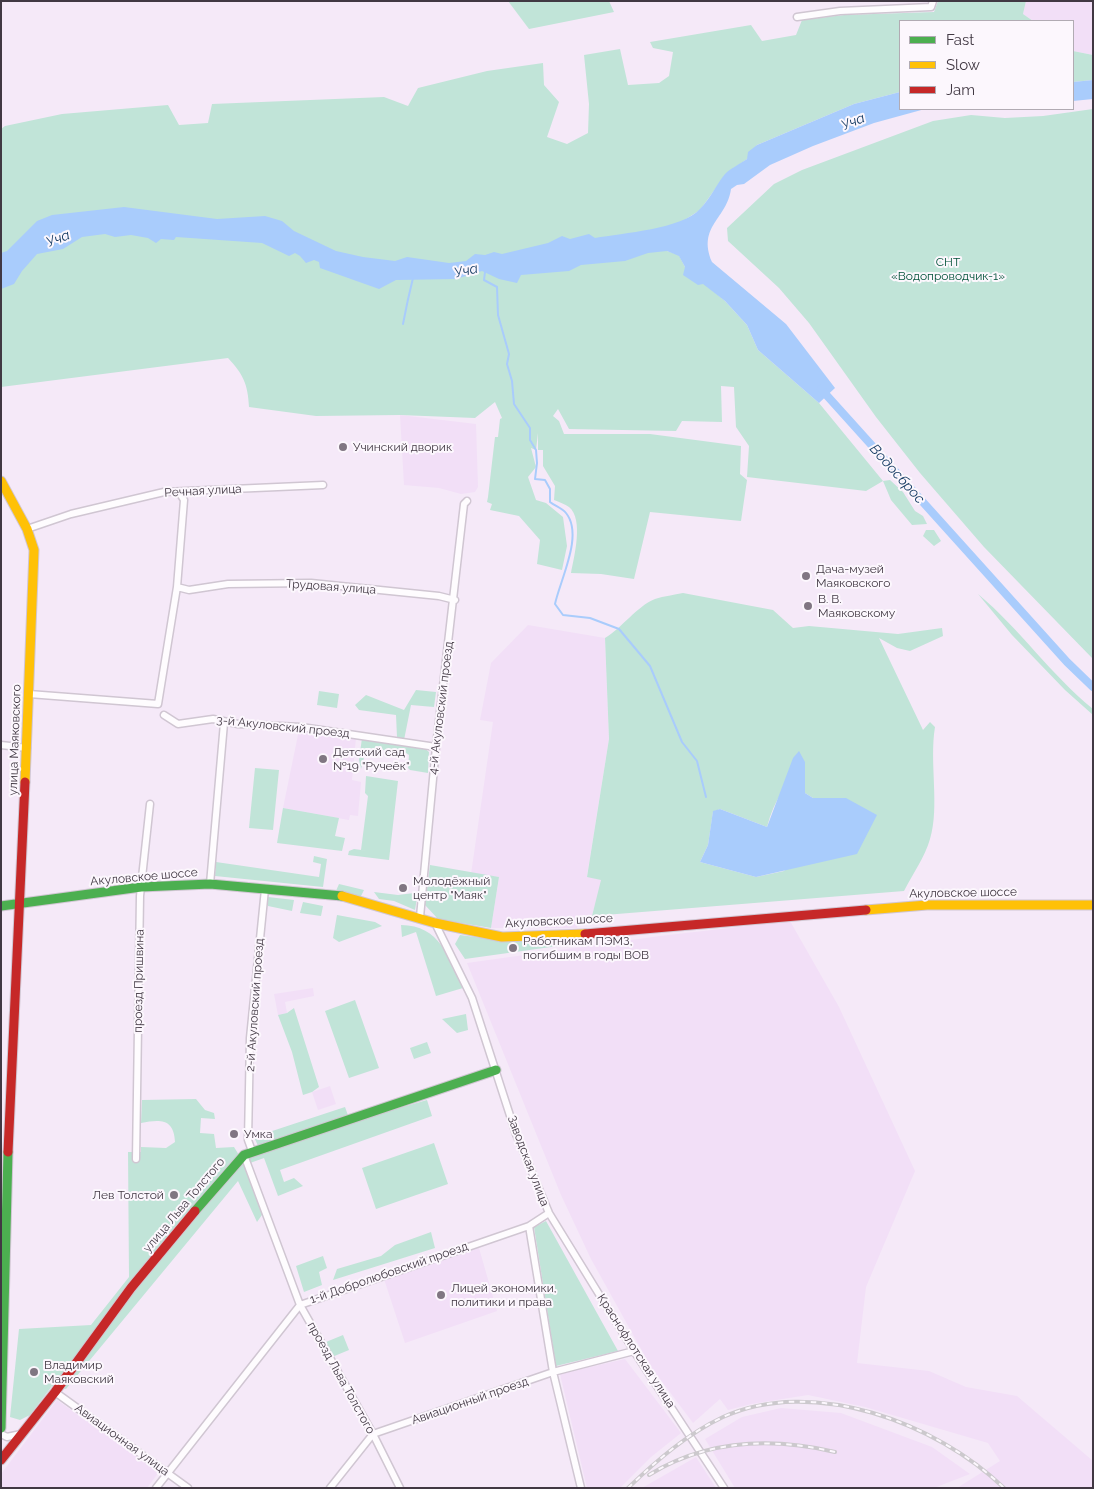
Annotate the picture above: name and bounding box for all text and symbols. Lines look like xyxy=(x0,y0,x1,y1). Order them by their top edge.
legend xyxy=(899,20,1074,110)
text: Fast xyxy=(946,31,974,49)
text: Slow xyxy=(946,56,980,74)
text: Jam xyxy=(946,81,975,99)
water label: Уча xyxy=(839,110,867,134)
water label: Уча xyxy=(44,227,72,251)
park label: СНТ «Водопроводчик-1» xyxy=(891,255,1005,283)
water label: Уча xyxy=(452,260,480,282)
place label: Учинский дворик xyxy=(353,440,452,454)
marker: Учинский дворик xyxy=(337,441,349,453)
water label: Водосброс xyxy=(866,441,928,507)
street label: Речная улица xyxy=(164,482,242,500)
place label: Дача-музей Маяковского xyxy=(816,562,890,590)
marker: Дача-музей Маяковского xyxy=(800,570,812,582)
street label: Трудовая улица xyxy=(285,577,377,597)
place label: В. В. Маяковскому xyxy=(818,592,895,620)
marker: В. В. Маяковскому xyxy=(802,600,814,612)
street label: 4-й Акуловский проезд xyxy=(426,641,456,775)
street label: улица Маяковского xyxy=(6,684,24,796)
street label: 3-й Акуловский проезд xyxy=(216,713,350,741)
place label: Детский сад №19 "Ручеёк" xyxy=(333,745,409,773)
marker: Детский сад №19 "Ручеёк" xyxy=(317,753,329,765)
street label: Акуловское шоссе xyxy=(90,865,198,889)
place label: Молодёжный центр "Маяк" xyxy=(413,874,490,902)
marker: Молодёжный центр "Маяк" xyxy=(397,882,409,894)
street label: Акуловское шоссе xyxy=(909,885,1017,901)
street label: Акуловское шоссе xyxy=(505,911,613,931)
street label: проезд Пришвина xyxy=(131,929,147,1033)
place label: Работникам ПЭМЗ, погибшим в годы ВОВ xyxy=(523,934,649,962)
street label: 2-й Акуловский проезд xyxy=(243,938,267,1072)
marker: Работникам ПЭМЗ, погибшим в годы ВОВ xyxy=(507,942,519,954)
street label: Заводская улица xyxy=(504,1114,552,1208)
place label: Умка xyxy=(244,1127,273,1141)
marker: Умка xyxy=(228,1128,240,1140)
street label: улица Льва Толстого xyxy=(140,1155,228,1255)
place label: Лев Толстой xyxy=(92,1188,164,1202)
marker: Лев Толстой xyxy=(168,1189,180,1201)
street label: 1-й Добролюбовский проезд xyxy=(308,1239,470,1307)
place label: Лицей экономики, политики и права xyxy=(451,1281,557,1309)
marker: Лицей экономики, политики и права xyxy=(435,1289,447,1301)
street label: Краснофлотская улица xyxy=(594,1291,678,1411)
street label: проезд Льва Толстого xyxy=(304,1319,378,1437)
place label: Владимир Маяковский xyxy=(44,1358,114,1386)
marker: Владимир Маяковский xyxy=(28,1366,40,1378)
street label: Авиационный проезд xyxy=(410,1374,530,1428)
street label: Авиационная улица xyxy=(72,1401,172,1479)

